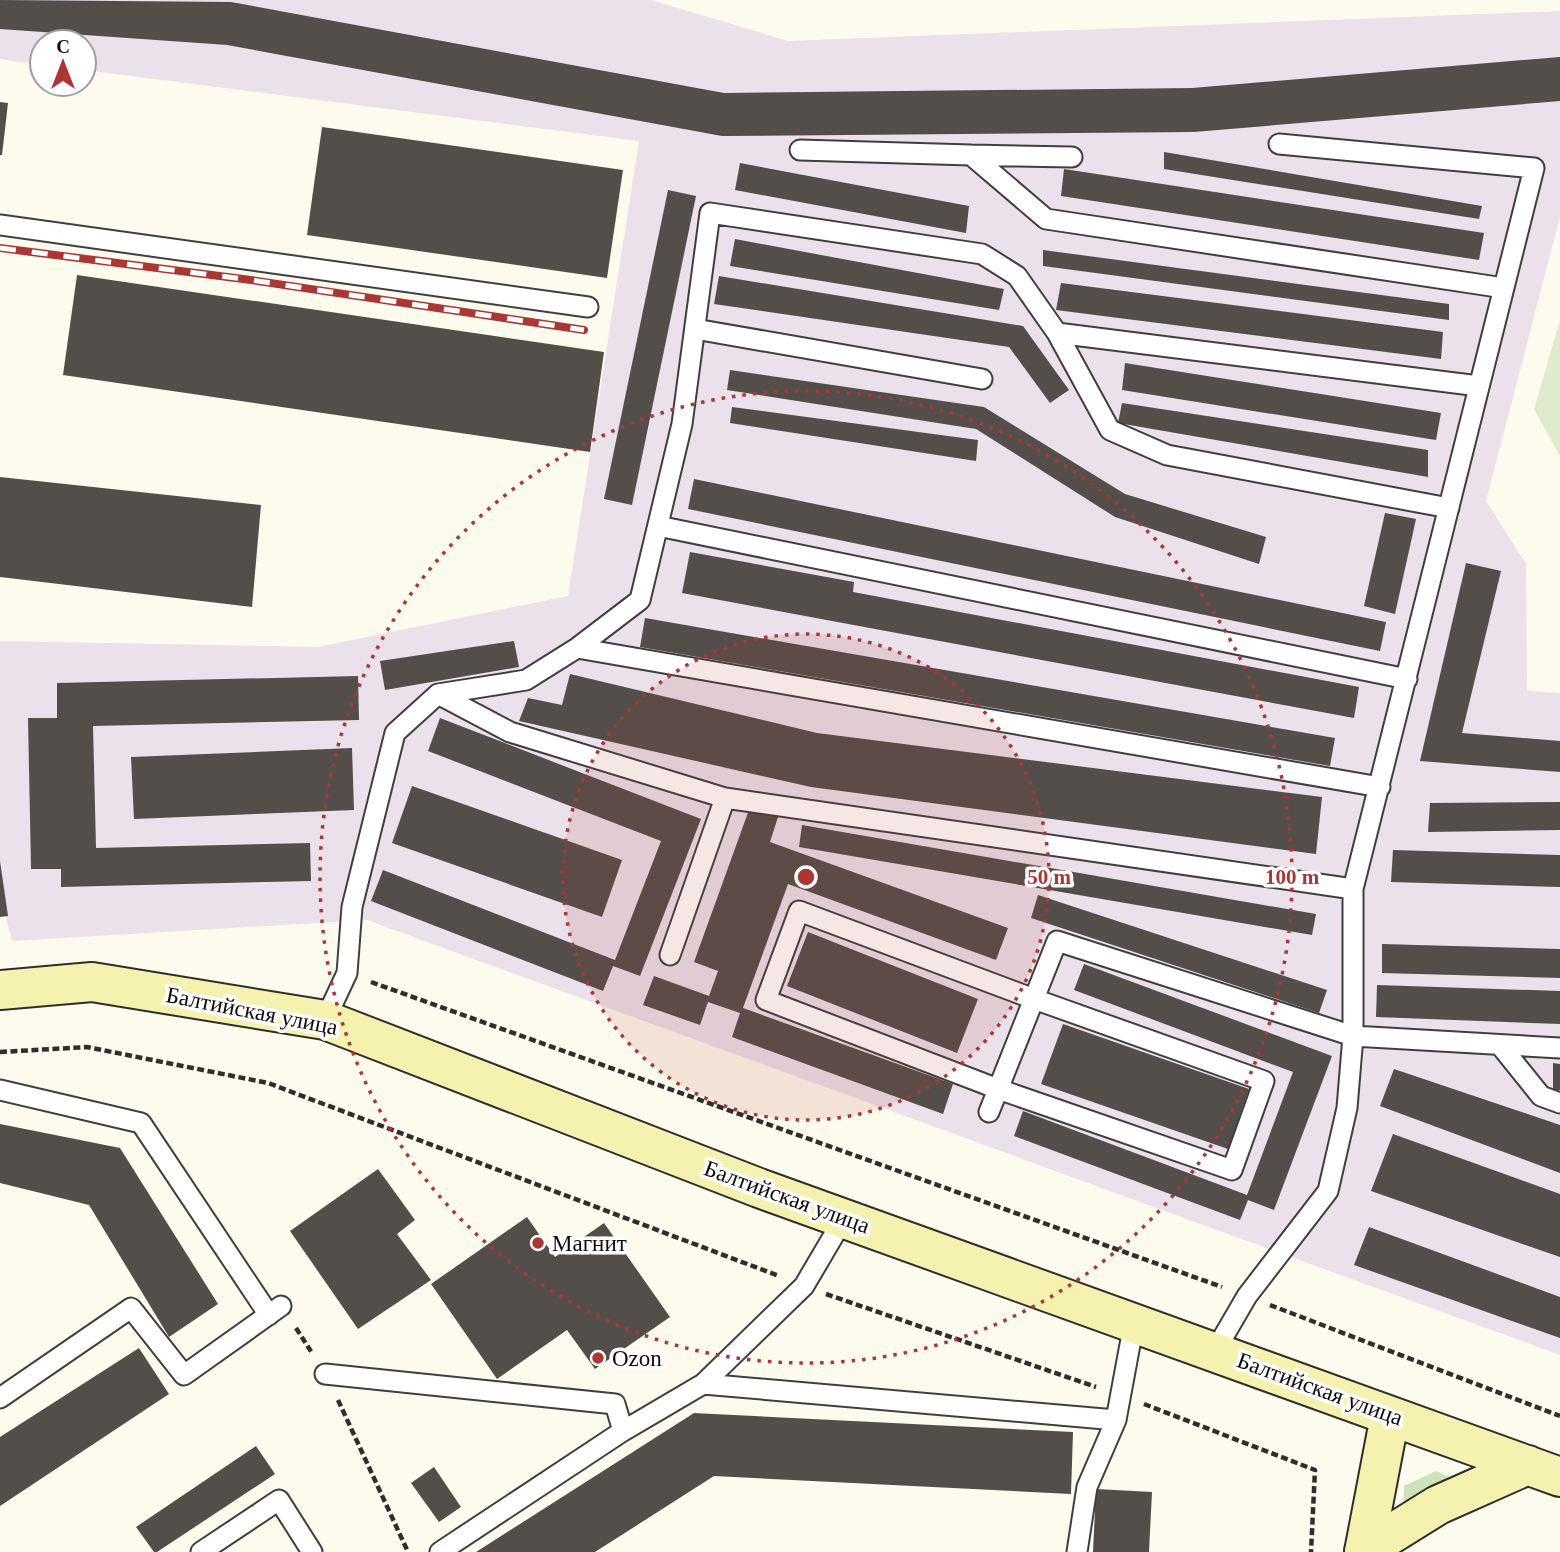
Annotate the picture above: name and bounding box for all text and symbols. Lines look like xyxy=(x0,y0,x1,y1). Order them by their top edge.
north arrow xyxy=(28,28,98,98)
text: С xyxy=(56,36,70,57)
centre of rings xyxy=(794,865,818,889)
text: 50 m xyxy=(1027,865,1071,889)
text: 100 m xyxy=(1265,865,1320,889)
street label: Балтийская улица xyxy=(164,982,340,1040)
street label: Балтийская улица xyxy=(701,1155,873,1239)
place label: Магнит xyxy=(552,1231,627,1256)
marker: Магнит xyxy=(530,1235,546,1251)
place label: Ozon xyxy=(612,1346,662,1371)
street label: Балтийская улица xyxy=(1234,1347,1406,1431)
marker: Ozon xyxy=(590,1350,606,1366)

